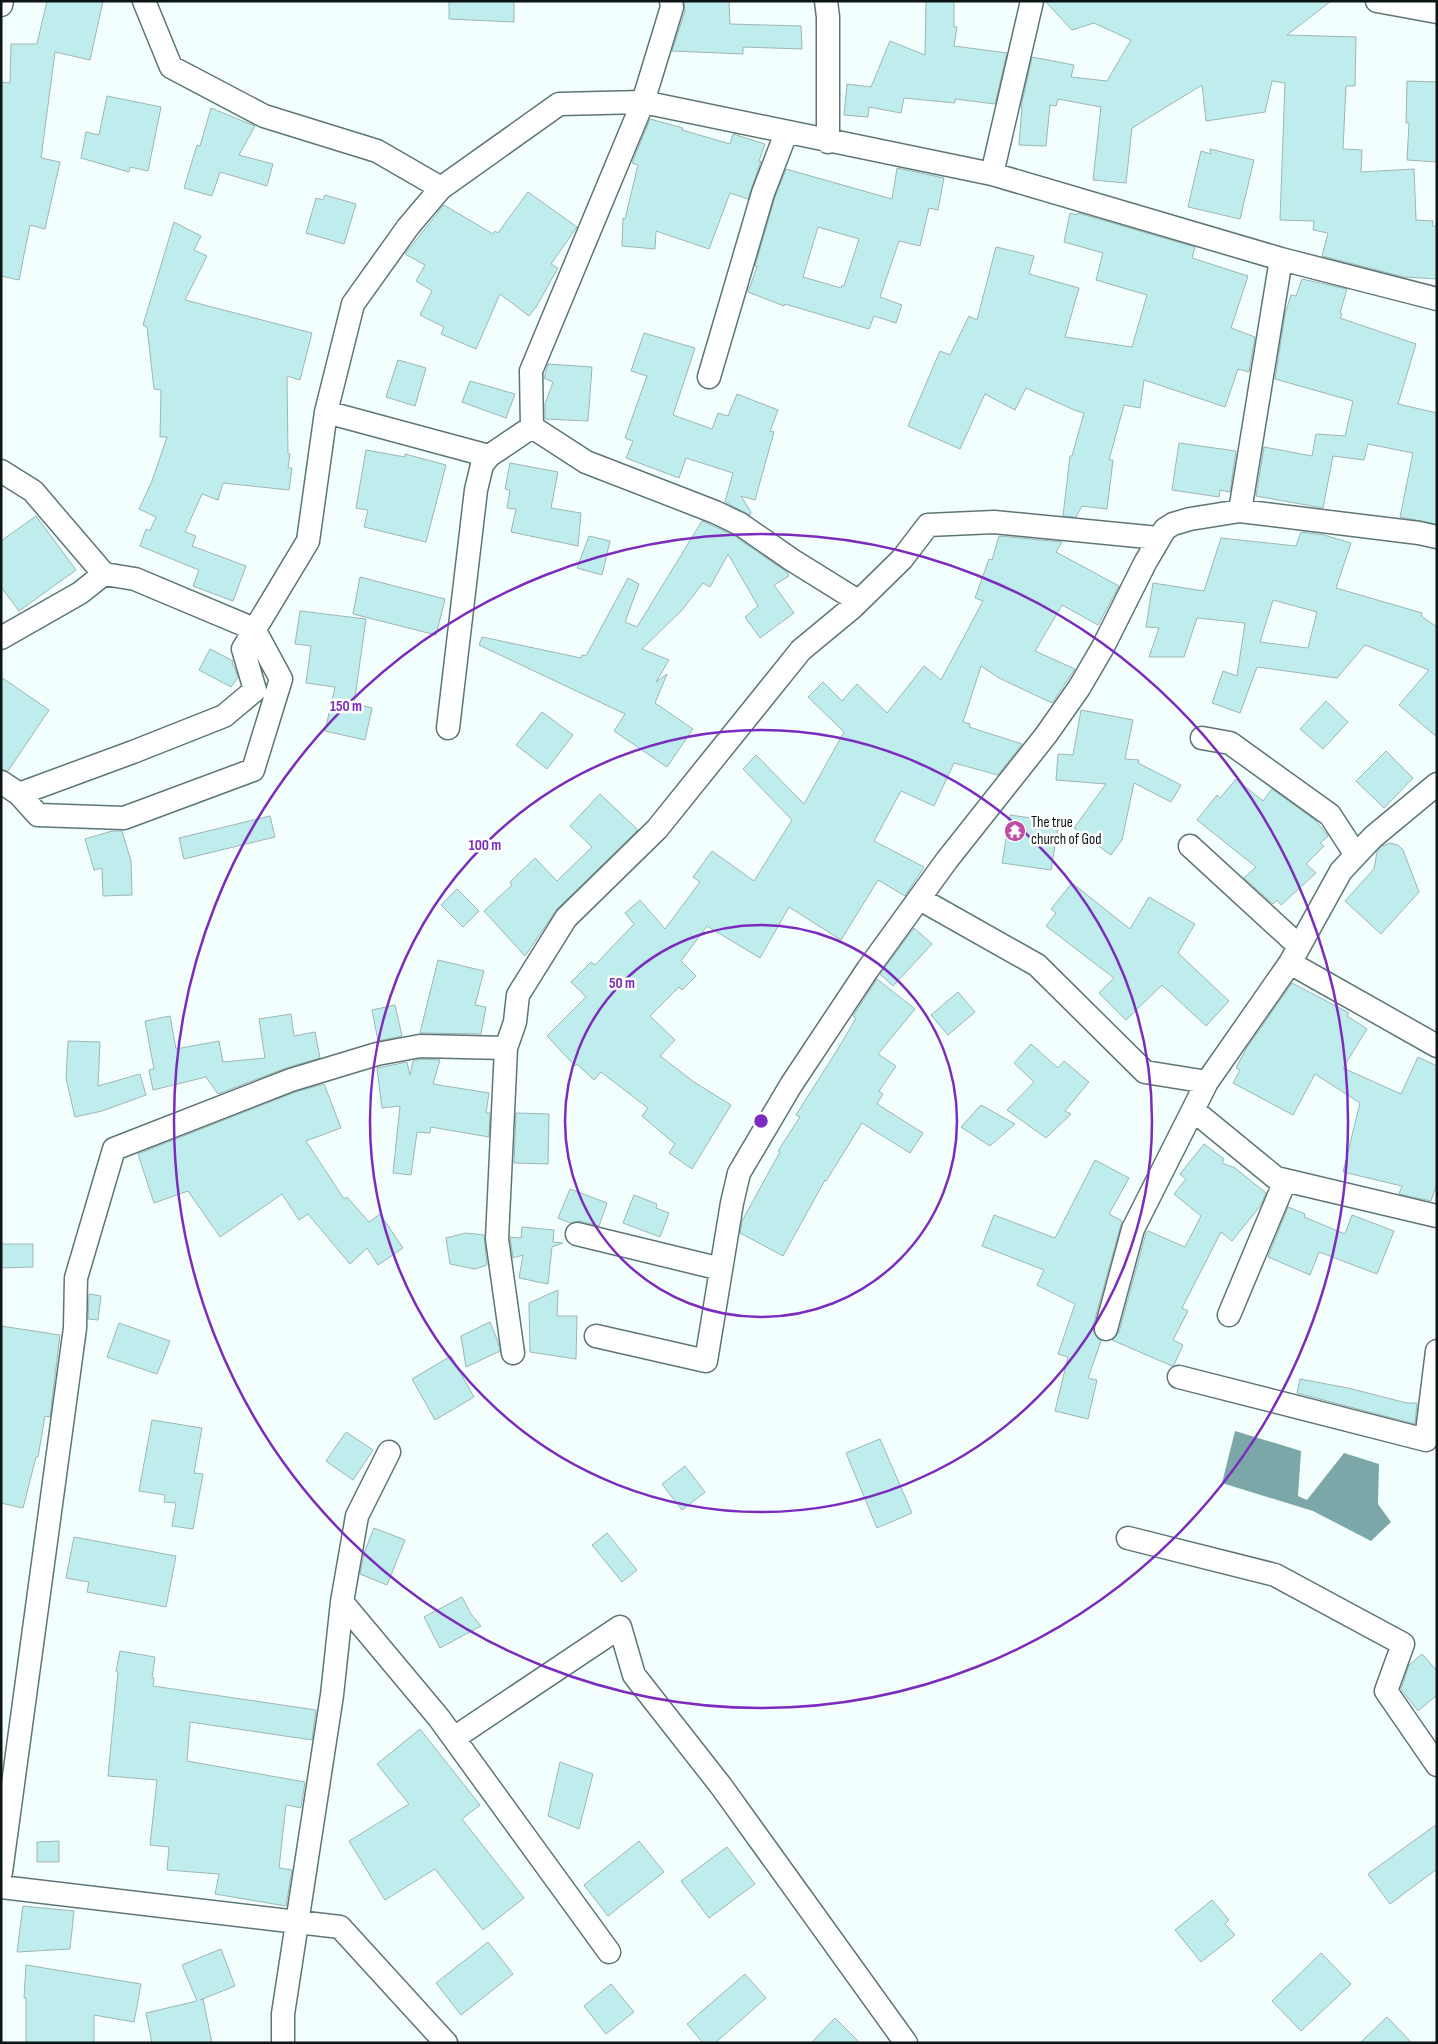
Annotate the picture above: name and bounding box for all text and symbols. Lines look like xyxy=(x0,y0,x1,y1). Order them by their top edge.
text: 150 m xyxy=(330,697,362,716)
place label: The true church of God xyxy=(1031,813,1101,849)
temple icon: The true church of God xyxy=(1003,819,1027,843)
text: 100 m xyxy=(469,836,501,855)
text: 50 m xyxy=(609,974,635,993)
centre of rings xyxy=(752,1112,770,1130)

